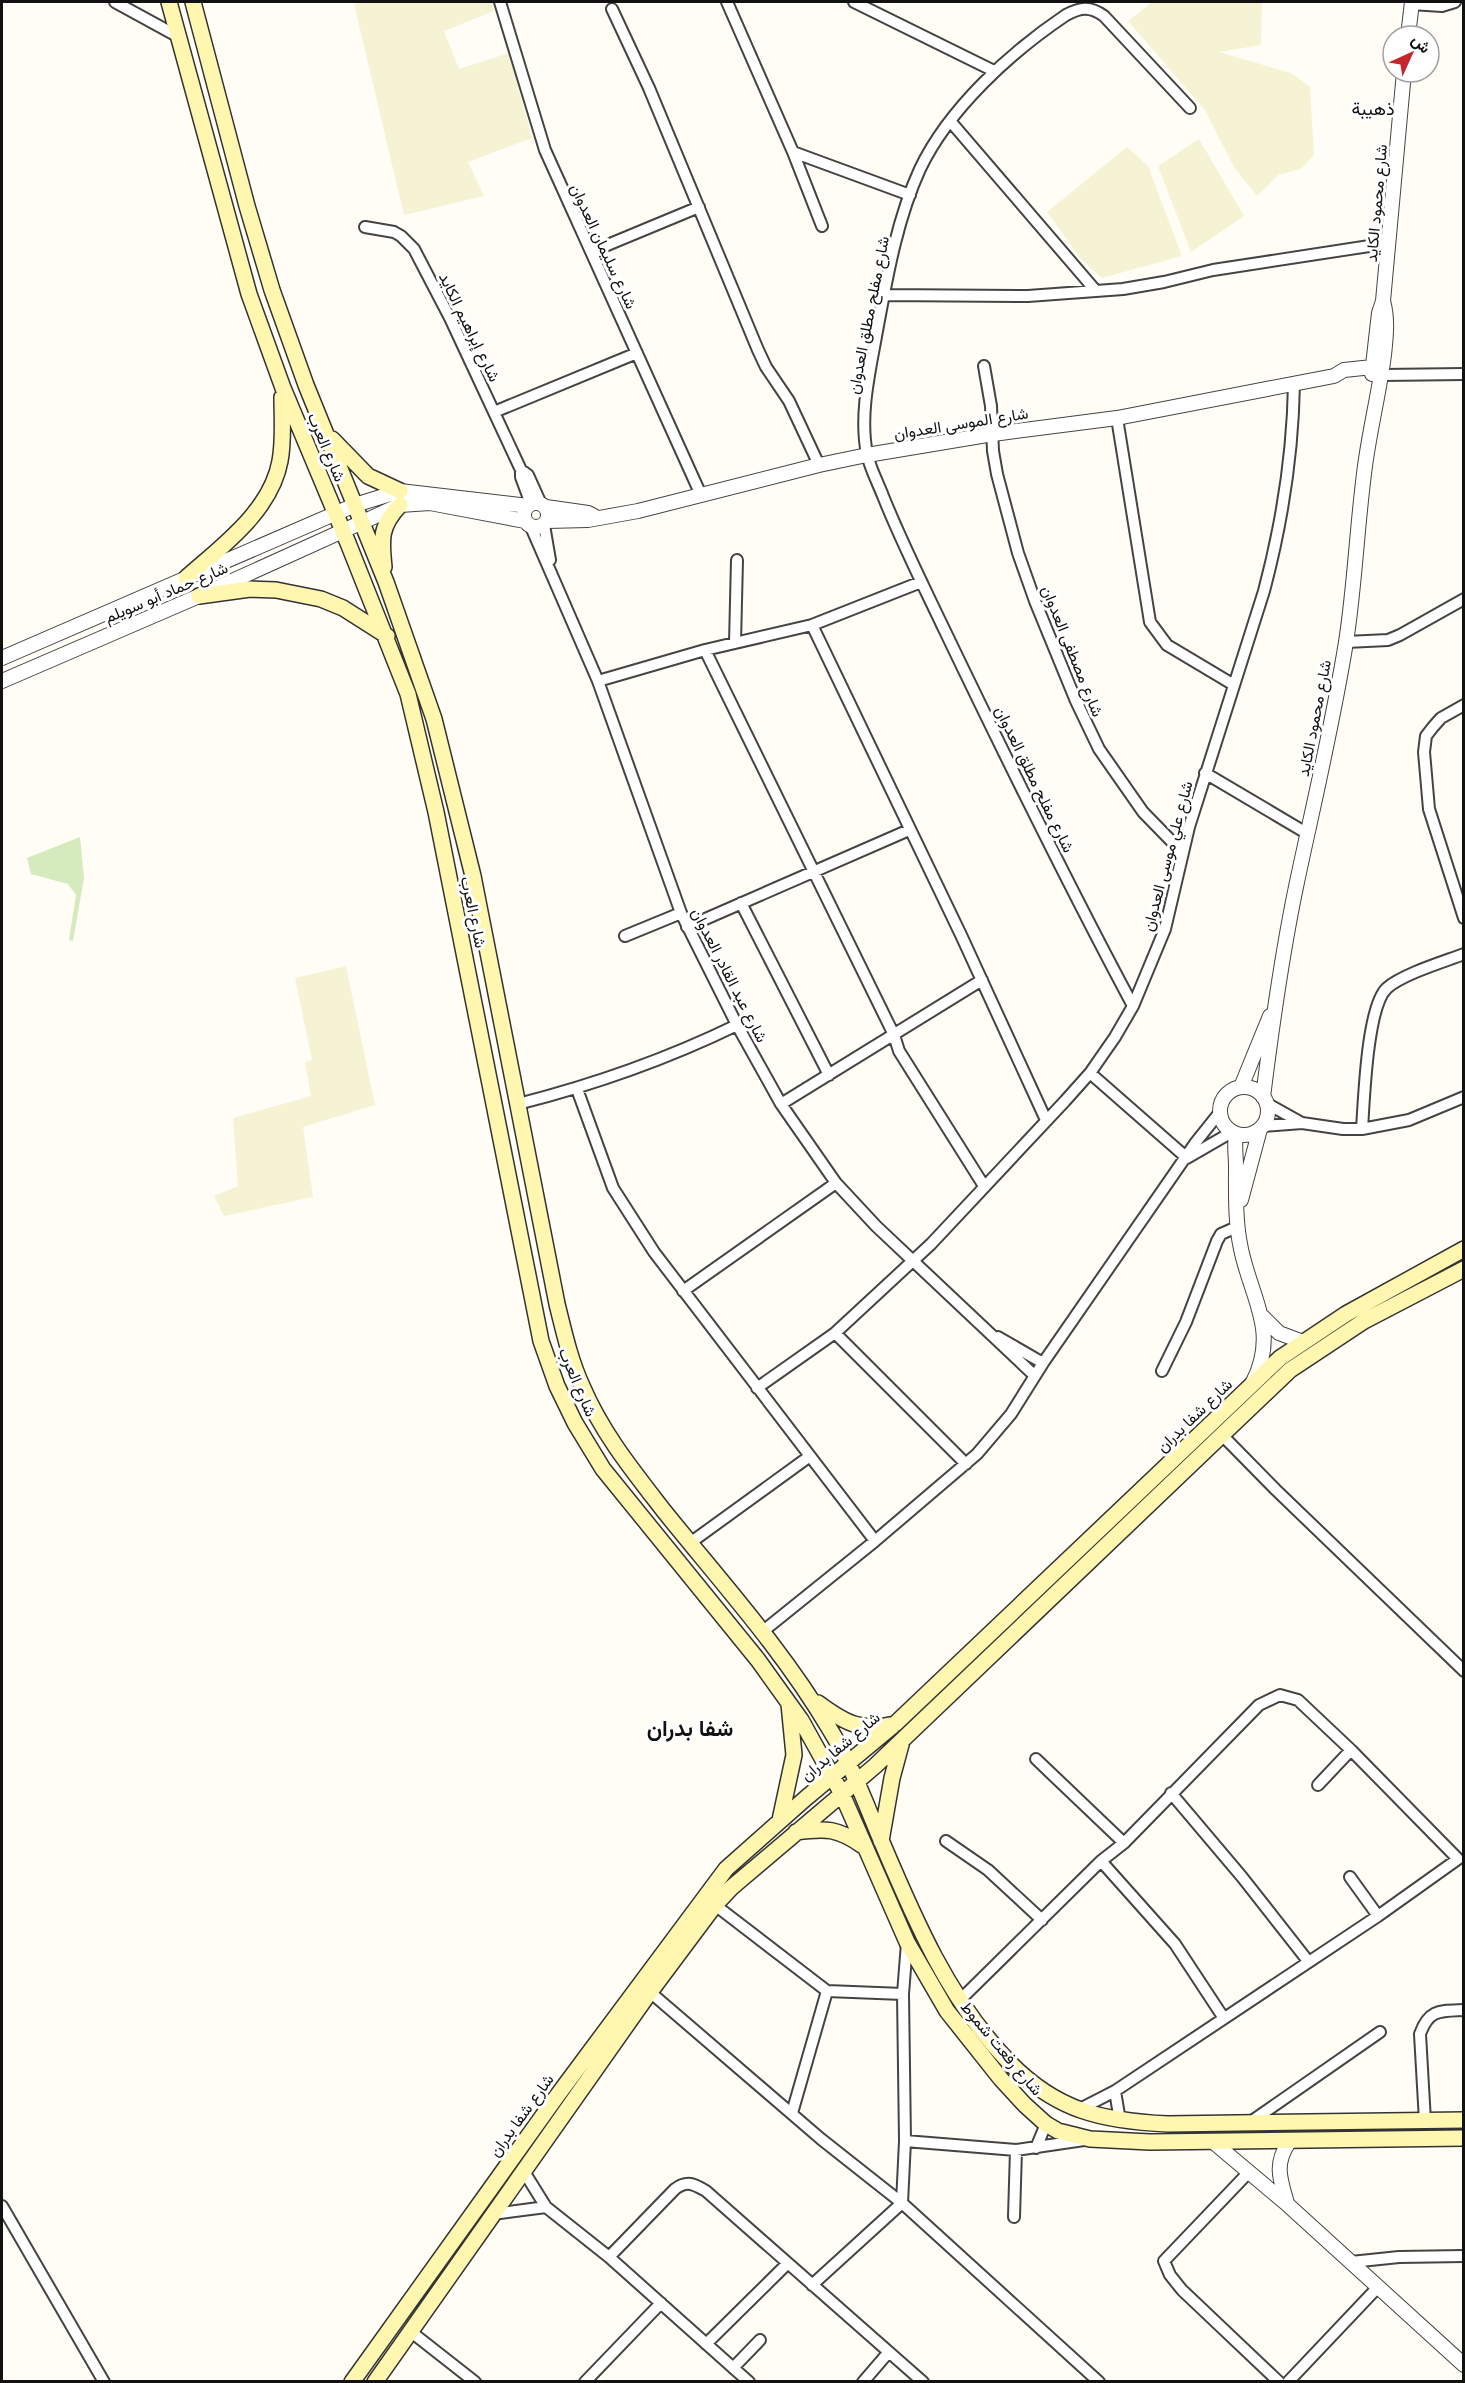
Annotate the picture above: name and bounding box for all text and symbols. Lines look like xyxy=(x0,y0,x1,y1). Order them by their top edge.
north arrow xyxy=(1381,24,1441,84)
text: ش xyxy=(1408,30,1435,57)
district label: ذهيبة xyxy=(1351,97,1395,120)
street label: شارع محمود الكايد xyxy=(1361,143,1393,263)
street label: شارع سليمان العدوان xyxy=(564,180,642,313)
street label: شارع مفلح مطلق العدوان xyxy=(843,234,895,396)
street label: شارع إبراهيم الكايد xyxy=(433,269,505,386)
street label: شارع الموسى العدوان xyxy=(892,402,1030,445)
street label: شارع العرب xyxy=(302,410,350,485)
street label: شارع حماد أبو سويلم xyxy=(101,557,231,629)
street label: شارع مصطفى العدوان xyxy=(1036,583,1108,720)
street label: شارع محمود الكايد xyxy=(1293,658,1337,778)
street label: شارع مفلح مطلق العدوان xyxy=(989,703,1079,856)
street label: شارع علي موسى العدوان xyxy=(1137,779,1201,934)
street label: شارع العرب xyxy=(455,874,491,950)
street label: شارع عبد القادر العدوان xyxy=(686,904,773,1047)
street label: شارع العرب xyxy=(553,1345,601,1420)
street label: شارع شفا بدران xyxy=(1152,1374,1237,1458)
street label: شارع شفا بدران xyxy=(796,1707,885,1787)
district label: شفا بدران xyxy=(647,1714,733,1742)
street label: شارع رفعت شموط xyxy=(955,1997,1047,2101)
street label: شارع شفا بدران xyxy=(484,2070,559,2161)

